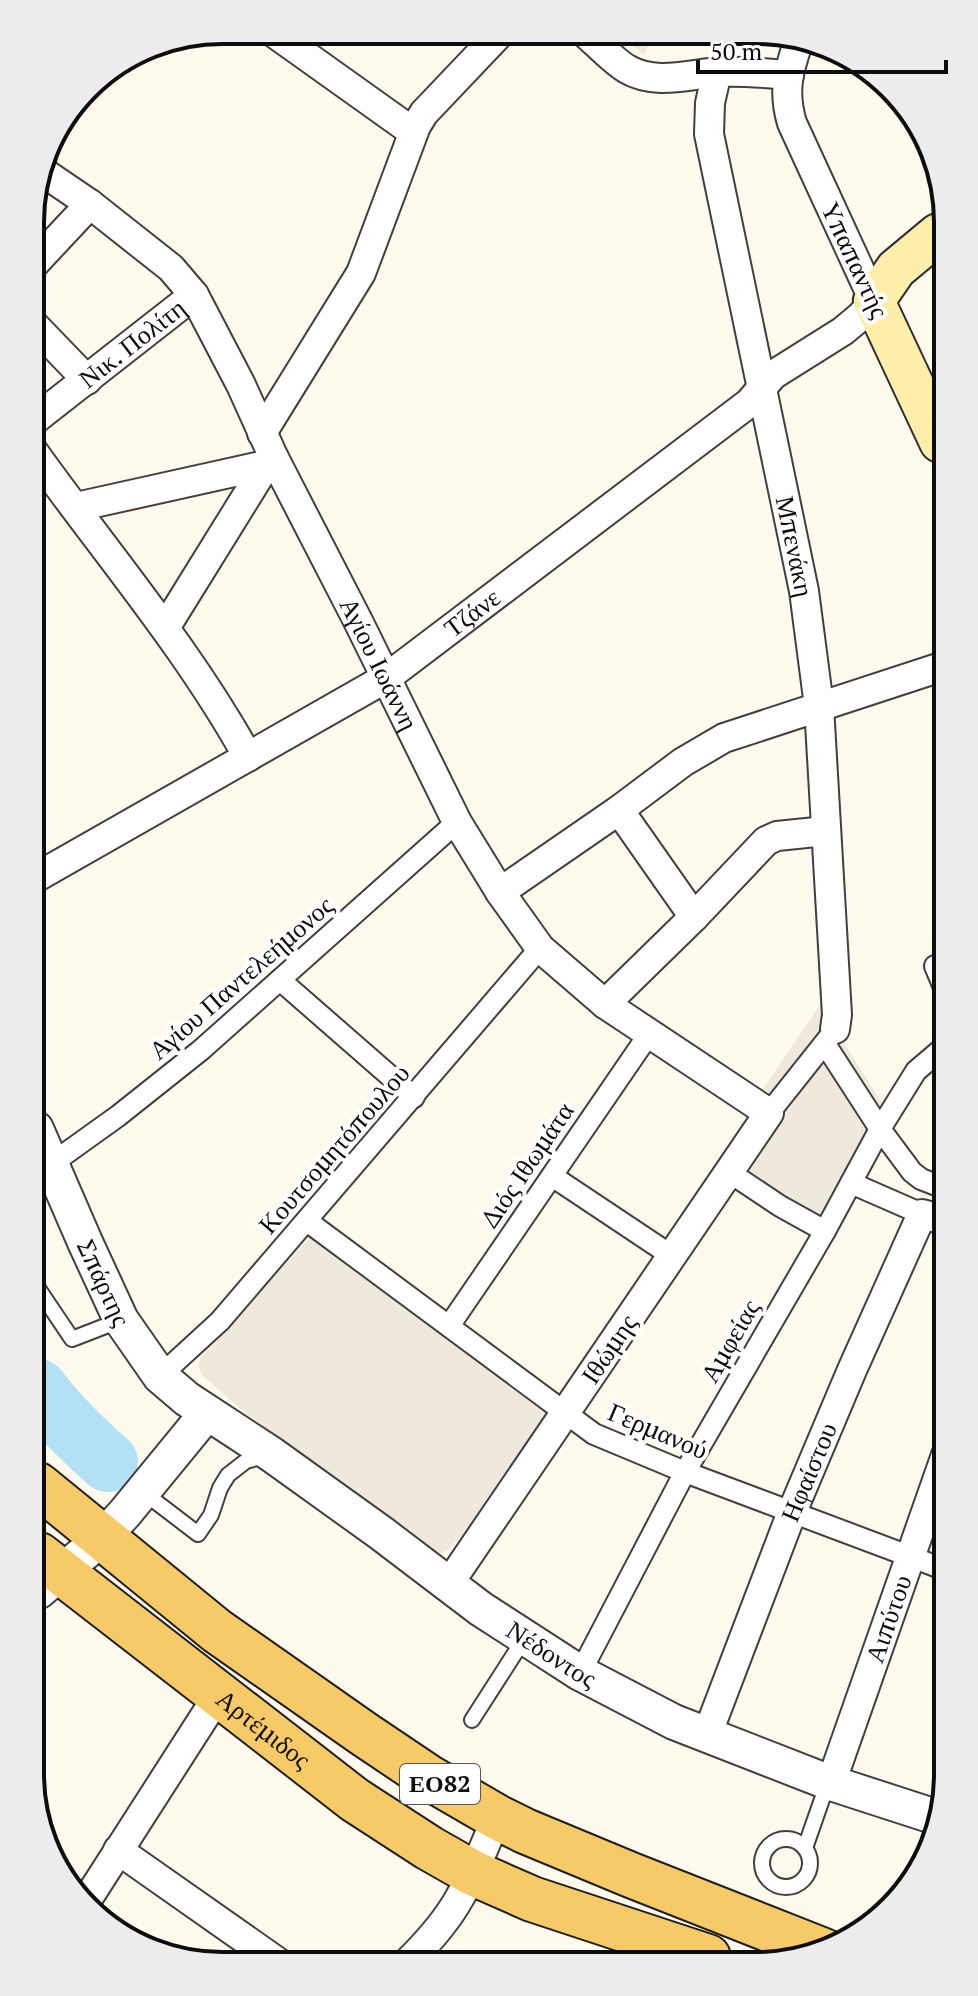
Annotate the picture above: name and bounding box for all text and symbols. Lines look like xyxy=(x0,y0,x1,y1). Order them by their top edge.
scale bar xyxy=(698,24,946,74)
text: 50 m xyxy=(710,35,762,67)
street label: Υπαπαντής xyxy=(814,196,898,324)
street label: Νικ. Πολίτη xyxy=(71,290,192,395)
street label: Μπενάκη xyxy=(769,493,823,600)
street label: Τζάνε xyxy=(437,580,507,644)
street label: Αγίου Ιωάννη xyxy=(333,591,427,736)
street label: Αγίου Παντελεήμονος xyxy=(141,887,340,1067)
street label: Κουτσομητόπουλου xyxy=(250,1056,416,1240)
street label: Διός Ιθωμάτα xyxy=(472,1095,581,1234)
street label: Σπάρτης xyxy=(70,1233,140,1332)
street label: Αμφείας xyxy=(692,1292,767,1388)
street label: Ιθώμης xyxy=(573,1306,644,1390)
street label: Γερμανού xyxy=(603,1394,713,1466)
street label: Ηφαίστου xyxy=(772,1417,844,1527)
street label: Αιπύτου xyxy=(857,1570,919,1667)
street label: Νέδοντος xyxy=(500,1612,603,1695)
street label: Αρτέμιδος xyxy=(210,1681,319,1776)
road number: ΕΟ82 xyxy=(400,1764,480,1804)

